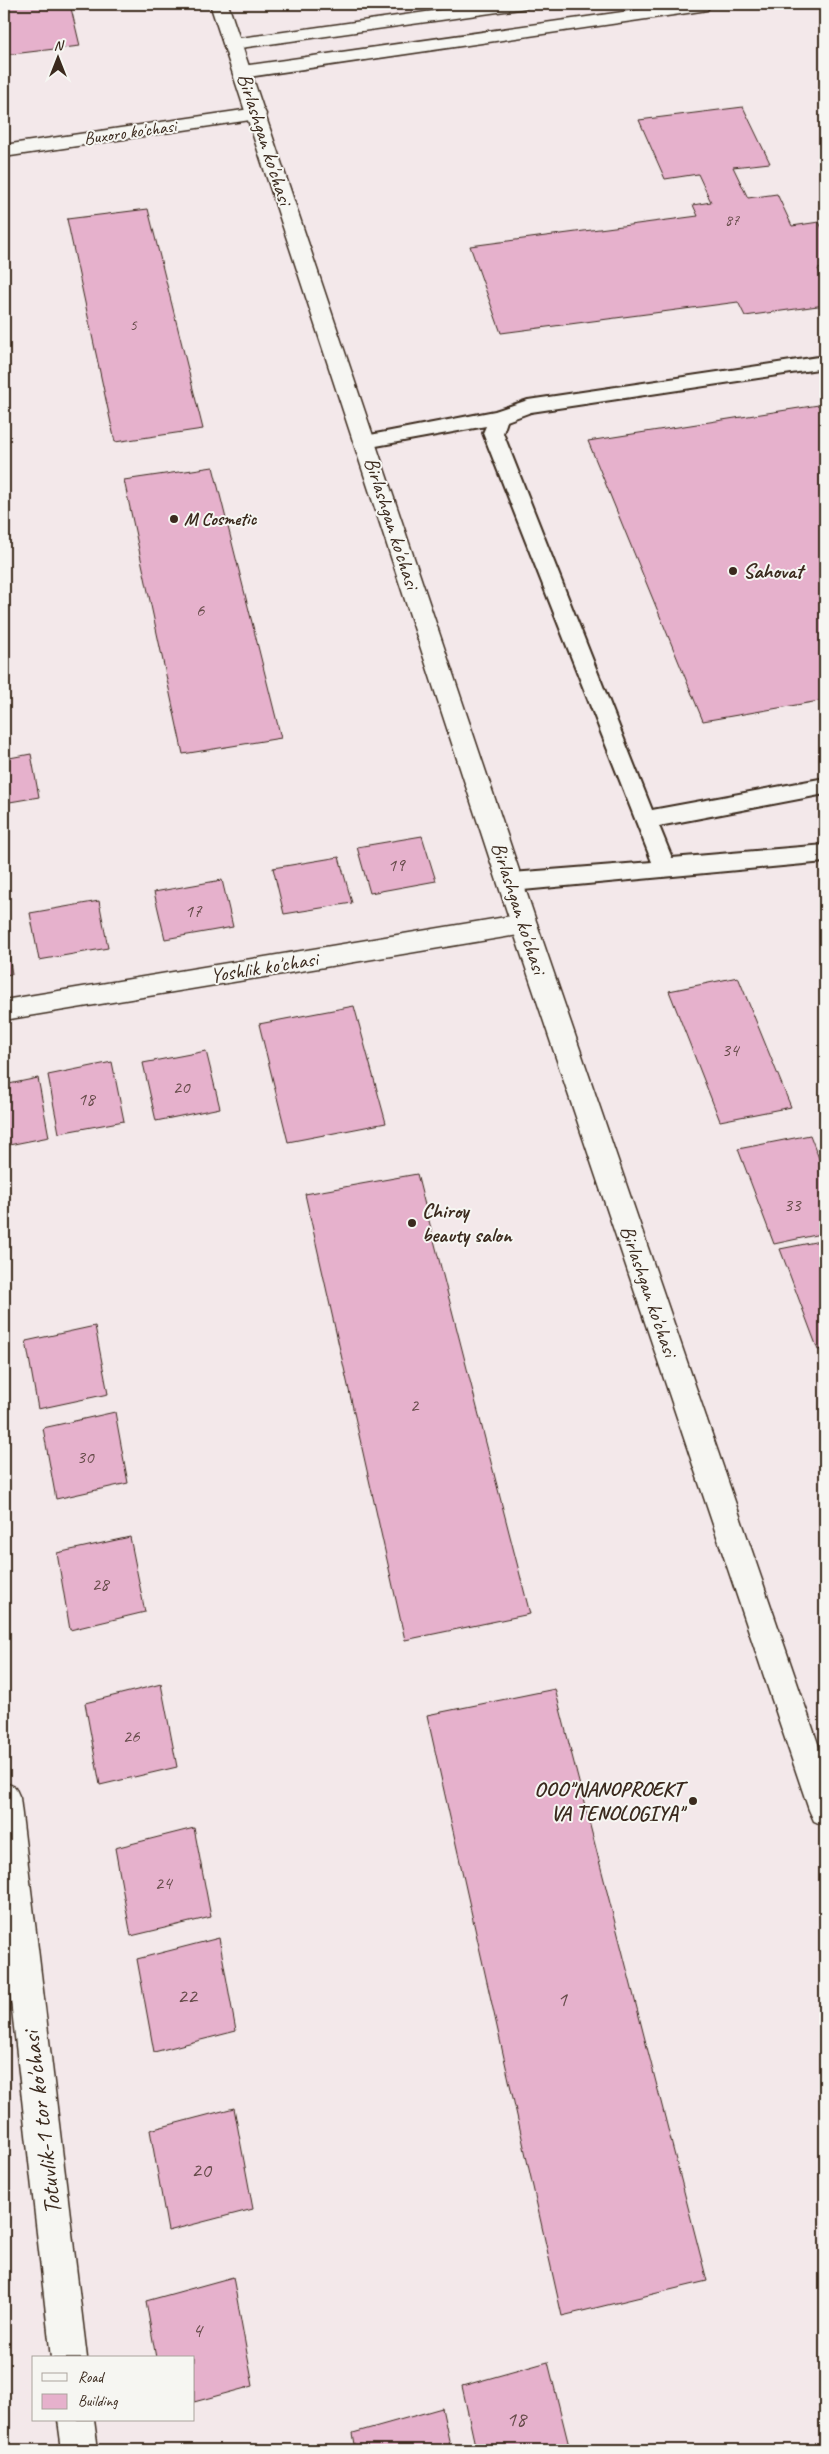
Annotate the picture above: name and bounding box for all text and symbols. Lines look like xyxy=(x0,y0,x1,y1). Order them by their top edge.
north arrow xyxy=(32,32,82,82)
text: N xyxy=(54,37,65,54)
street label: Birlashgan ko'chasi xyxy=(231,70,299,211)
street label: Buxoro ko'chasi xyxy=(82,114,180,149)
house number: 87 xyxy=(725,210,740,230)
house number: 5 xyxy=(129,315,137,335)
street label: Birlashgan ko'chasi xyxy=(358,454,426,595)
place label: M Cosmetic xyxy=(184,508,258,530)
marker: M Cosmetic xyxy=(168,513,180,525)
place label: Sahovat xyxy=(743,558,806,584)
marker: Sahovat xyxy=(727,565,739,577)
house number: 6 xyxy=(196,598,206,622)
street label: Birlashgan ko'chasi xyxy=(485,839,553,980)
house number: 19 xyxy=(387,853,406,877)
house number: 17 xyxy=(184,899,203,923)
street label: Yoshlik ko'chasi xyxy=(208,945,323,988)
house number: 34 xyxy=(721,1038,741,1062)
house number: 20 xyxy=(172,1075,191,1099)
house number: 18 xyxy=(77,1087,97,1111)
house number: 33 xyxy=(783,1193,802,1217)
place label: Chiroy beauty salon xyxy=(422,1198,513,1248)
marker: Chiroy beauty salon xyxy=(406,1217,418,1229)
street label: Birlashgan ko'chasi xyxy=(614,1222,685,1363)
house number: 2 xyxy=(410,1393,420,1417)
house number: 30 xyxy=(76,1445,95,1469)
house number: 28 xyxy=(91,1572,111,1596)
house number: 26 xyxy=(122,1724,141,1748)
place label: ООО"NANOPROEKT VA TENOLOGIYA" xyxy=(534,1776,688,1826)
marker: ООО"NANOPROEKT VA TENOLOGIYA" xyxy=(687,1795,699,1807)
house number: 24 xyxy=(154,1871,174,1895)
house number: 22 xyxy=(177,1982,199,2010)
house number: 1 xyxy=(557,1985,568,2013)
street label: Totuvlik-1 tor ko'chasi xyxy=(14,2026,69,2216)
house number: 20 xyxy=(191,2156,213,2184)
house number: 4 xyxy=(192,2316,204,2344)
legend xyxy=(32,2356,195,2422)
text: Road xyxy=(78,2368,105,2387)
text: Building xyxy=(78,2392,118,2411)
house number: 18 xyxy=(506,2405,528,2433)

